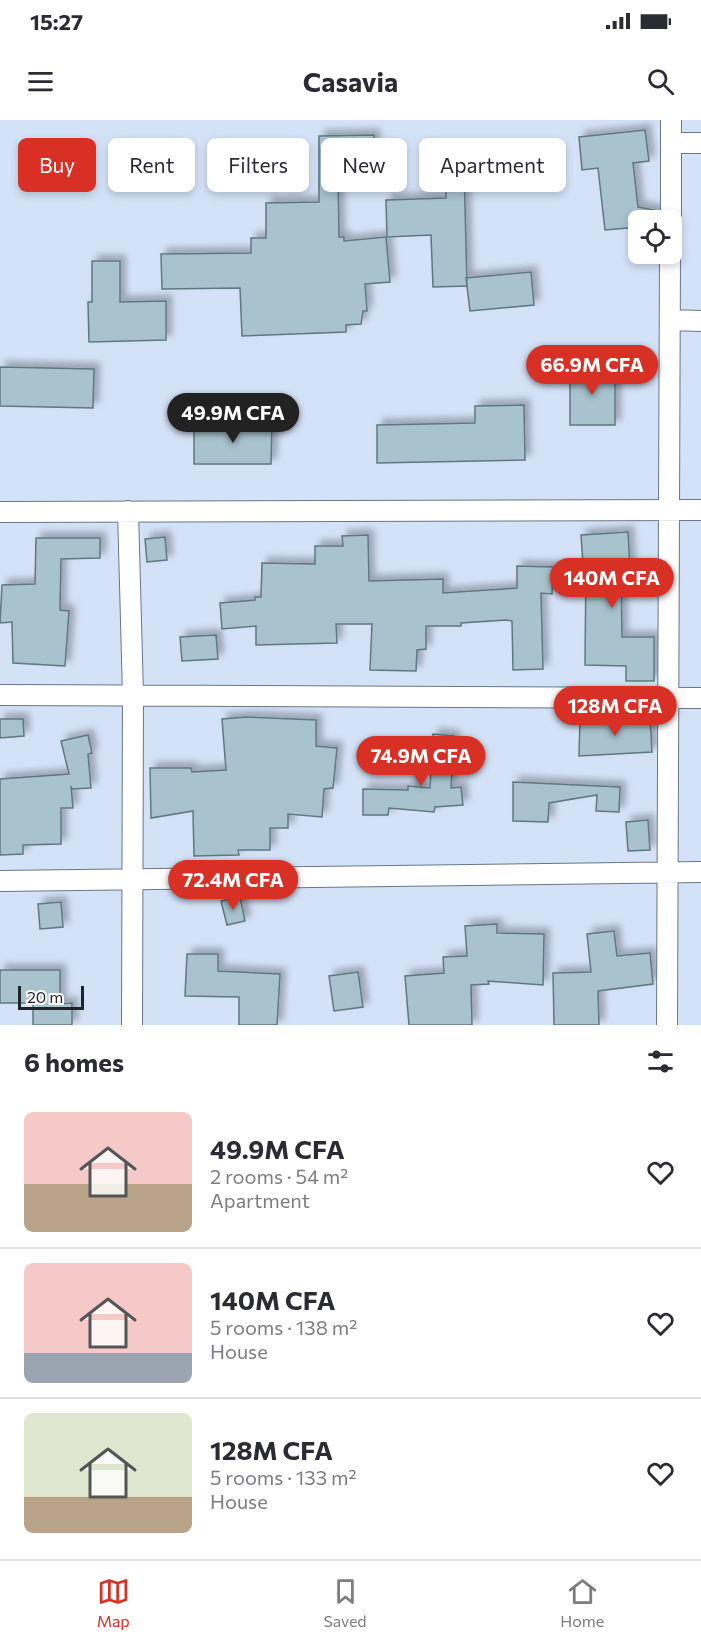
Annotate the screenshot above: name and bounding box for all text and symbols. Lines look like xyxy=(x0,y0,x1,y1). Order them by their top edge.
text: 15:27 xyxy=(30,8,83,35)
icon: menu xyxy=(24,65,57,98)
text: Casavia xyxy=(303,65,398,98)
icon: search xyxy=(644,65,677,98)
chip: Buy xyxy=(18,138,96,192)
chip: Rent xyxy=(108,138,195,192)
chip: Filters xyxy=(207,138,309,192)
chip: New xyxy=(321,138,407,192)
chip: Apartment xyxy=(419,138,566,192)
map controls xyxy=(628,210,682,264)
button: locate xyxy=(628,210,682,264)
pin: 66.9M CFA xyxy=(523,345,661,396)
text: 66.9M CFA xyxy=(540,352,644,376)
pin: 49.9M CFA xyxy=(164,393,302,444)
text: 49.9M CFA xyxy=(181,400,285,424)
pin: 140M CFA xyxy=(550,558,674,609)
text: 140M CFA xyxy=(564,565,660,589)
pin: 128M CFA xyxy=(553,686,677,737)
text: 128M CFA xyxy=(568,693,662,717)
pin: 74.9M CFA xyxy=(352,736,490,787)
text: 74.9M CFA xyxy=(370,743,472,767)
pin: 72.4M CFA xyxy=(164,860,302,911)
text: 72.4M CFA xyxy=(182,867,284,891)
scale bar xyxy=(18,983,84,1010)
text: 20 m xyxy=(27,987,63,1006)
icon: filters xyxy=(644,1045,677,1078)
text: 6 homes xyxy=(24,1046,124,1077)
text: 49.9M CFA xyxy=(210,1133,345,1164)
icon: home xyxy=(72,1136,144,1208)
icon: heart xyxy=(644,1156,677,1189)
text: 2 rooms · 54 m² xyxy=(210,1164,348,1188)
text: Apartment xyxy=(210,1188,310,1212)
text: 140M CFA xyxy=(210,1284,335,1315)
icon: home xyxy=(72,1287,144,1359)
icon: heart xyxy=(644,1307,677,1340)
text: 5 rooms · 138 m² xyxy=(210,1315,357,1339)
text: House xyxy=(210,1339,268,1363)
text: 128M CFA xyxy=(210,1434,333,1465)
icon: home xyxy=(72,1437,144,1509)
icon: heart xyxy=(644,1457,677,1490)
text: 5 rooms · 133 m² xyxy=(210,1465,356,1489)
text: House xyxy=(210,1489,268,1513)
tab: Map xyxy=(97,1575,130,1630)
tab: Saved xyxy=(323,1575,367,1630)
tab: Home xyxy=(560,1575,604,1630)

